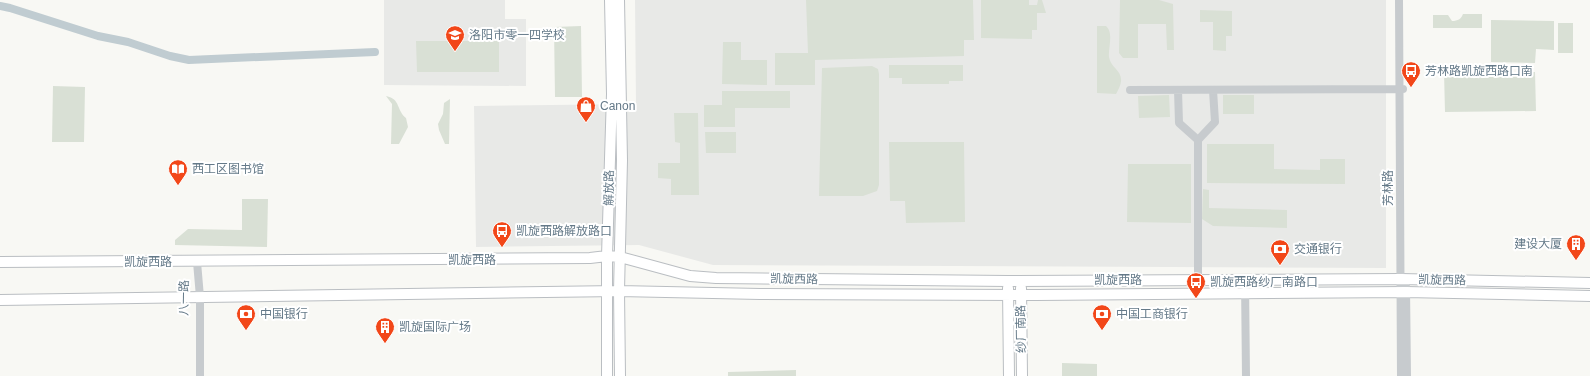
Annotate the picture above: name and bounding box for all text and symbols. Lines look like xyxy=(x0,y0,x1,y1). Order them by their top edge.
school or university icon: 洛阳市零一四学校 xyxy=(444,24,466,52)
place label: 洛阳市零一四学校 xyxy=(469,28,565,42)
bus stop icon: 芳林路凯旋西路口南 xyxy=(1400,60,1422,88)
place label: 芳林路凯旋西路口南 xyxy=(1425,64,1533,78)
shop icon: Canon xyxy=(575,95,597,123)
place label: Canon xyxy=(600,99,635,113)
library icon: 西工区图书馆 xyxy=(167,158,189,186)
place label: 西工区图书馆 xyxy=(192,162,264,176)
street label: 解放路 xyxy=(602,170,616,206)
street label: 芳林路 xyxy=(1381,170,1395,206)
bus stop icon: 凯旋西路解放路口 xyxy=(491,220,513,248)
place label: 凯旋西路解放路口 xyxy=(516,224,612,238)
building icon: 建设大厦 xyxy=(1565,233,1587,261)
place label: 建设大厦 xyxy=(1514,237,1562,251)
bank icon: 交通银行 xyxy=(1269,238,1291,266)
place label: 交通银行 xyxy=(1294,242,1342,256)
street label: 凯旋西路 xyxy=(448,253,496,267)
street label: 凯旋西路 xyxy=(124,255,172,269)
bus stop icon: 凯旋西路纱厂南路口 xyxy=(1185,271,1207,299)
street label: 凯旋西路 xyxy=(770,272,818,286)
street label: 凯旋西路 xyxy=(1094,273,1142,287)
street label: 凯旋西路 xyxy=(1418,273,1466,287)
place label: 凯旋西路纱厂南路口 xyxy=(1210,275,1318,289)
street label: 八一路 xyxy=(177,280,191,316)
bank icon: 中国银行 xyxy=(235,303,257,331)
bank icon: 中国工商银行 xyxy=(1091,303,1113,331)
street label: 纱厂南路 xyxy=(1014,305,1028,353)
place label: 中国银行 xyxy=(260,307,308,321)
place label: 中国工商银行 xyxy=(1116,307,1188,321)
building icon: 凯旋国际广场 xyxy=(374,316,396,344)
place label: 凯旋国际广场 xyxy=(399,320,471,334)

